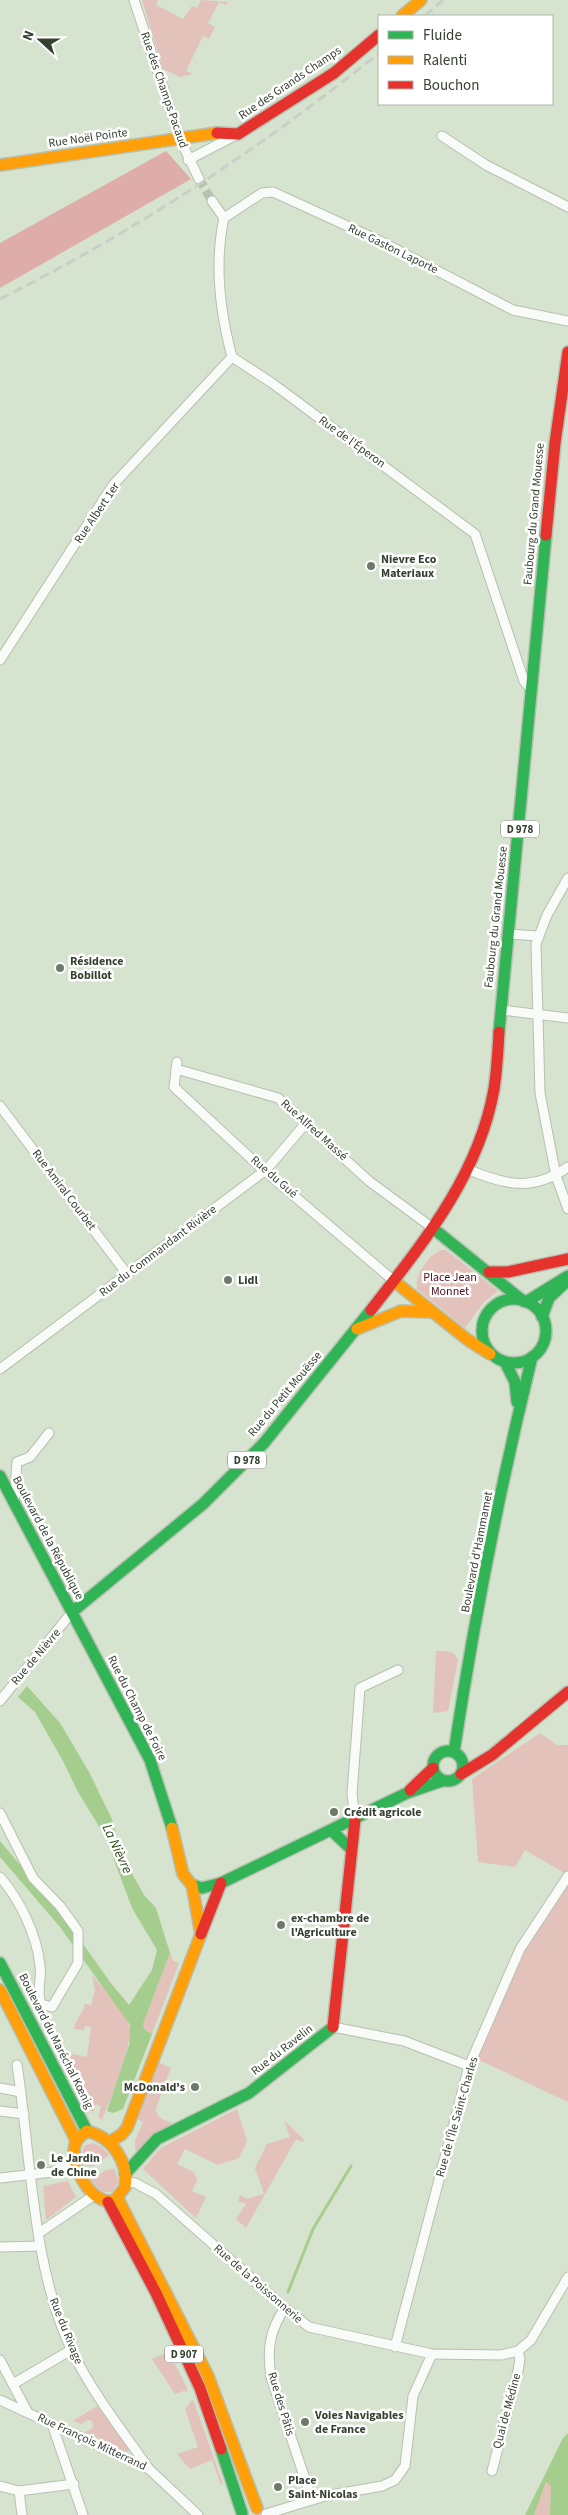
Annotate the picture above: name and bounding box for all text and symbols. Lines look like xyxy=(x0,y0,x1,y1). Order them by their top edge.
north arrow xyxy=(15,15,65,65)
legend xyxy=(378,15,553,105)
text: Fluide xyxy=(423,25,462,46)
text: N xyxy=(18,28,40,44)
street label: Rue des Champs Pacaud xyxy=(136,30,192,150)
street label: Rue des Grands Champs xyxy=(235,42,345,124)
text: Ralenti xyxy=(423,50,467,71)
text: Bouchon xyxy=(423,75,479,96)
street label: Rue Noël Pointe xyxy=(47,124,129,152)
street label: Rue Gaston Laporte xyxy=(345,220,441,278)
street label: Rue de l'Éperon xyxy=(315,412,389,472)
street label: Faubourg du Grand Mouesse xyxy=(519,442,549,586)
street label: Rue Albert 1er xyxy=(70,478,124,547)
place label: Nievre Eco Materiaux xyxy=(381,551,437,582)
marker: Nievre Eco Materiaux xyxy=(365,560,377,572)
road number: D 978 xyxy=(501,821,539,838)
street label: Faubourg du Grand Mouesse xyxy=(480,845,512,989)
place label: Résidence Bobillot xyxy=(70,953,124,984)
marker: Résidence Bobillot xyxy=(54,962,66,974)
street label: Rue Alfred Massé xyxy=(277,1095,351,1165)
street label: Rue Amiral Courbet xyxy=(28,1146,100,1234)
street label: Rue du Gué xyxy=(247,1152,301,1202)
street label: Rue du Commandant Rivière xyxy=(96,1201,220,1301)
park label: Place Jean Monnet xyxy=(423,1269,477,1300)
place label: Lidl xyxy=(238,1272,258,1289)
marker: Lidl xyxy=(222,1274,234,1286)
street label: Rue du Petit Mouësse xyxy=(244,1348,326,1440)
road number: D 978 xyxy=(228,1452,266,1468)
street label: Boulevard de la République xyxy=(8,1473,88,1603)
street label: Boulevard d'Hammamet xyxy=(457,1490,497,1614)
street label: Rue de Nièvre xyxy=(7,1625,65,1689)
street label: Rue du Champ de Foire xyxy=(103,1652,171,1764)
place label: Crédit agricole xyxy=(344,1804,421,1821)
marker: Crédit agricole xyxy=(328,1806,340,1818)
water label: La Nièvre xyxy=(97,1821,137,1877)
place label: ex-chambre de l'Agriculture xyxy=(291,1910,369,1941)
marker: ex-chambre de l'Agriculture xyxy=(275,1919,287,1931)
street label: Boulevard du Maréchal Kœnig xyxy=(14,1970,98,2112)
street label: Rue du Ravelin xyxy=(248,2020,316,2080)
street label: Rue de l'Île Saint-Charles xyxy=(432,2055,482,2179)
place label: McDonald's xyxy=(124,2079,185,2096)
marker: McDonald's xyxy=(189,2081,201,2093)
place label: Le Jardin de Chine xyxy=(51,2150,100,2181)
marker: Le Jardin de Chine xyxy=(35,2159,47,2171)
street label: Rue de la Poissonnerie xyxy=(210,2241,306,2327)
street label: Rue du Rivage xyxy=(45,2295,87,2367)
road number: D 907 xyxy=(165,2346,203,2362)
street label: Rue des Pâtis xyxy=(263,2370,299,2438)
street label: Quai de Médine xyxy=(489,2371,525,2451)
place label: Voies Navigables de France xyxy=(314,2407,404,2438)
street label: Rue François Mitterrand xyxy=(35,2409,149,2475)
marker: Voies Navigables de France xyxy=(299,2416,311,2428)
place label: Place Saint-Nicolas xyxy=(288,2472,358,2503)
marker: Place Saint-Nicolas xyxy=(272,2481,284,2493)

